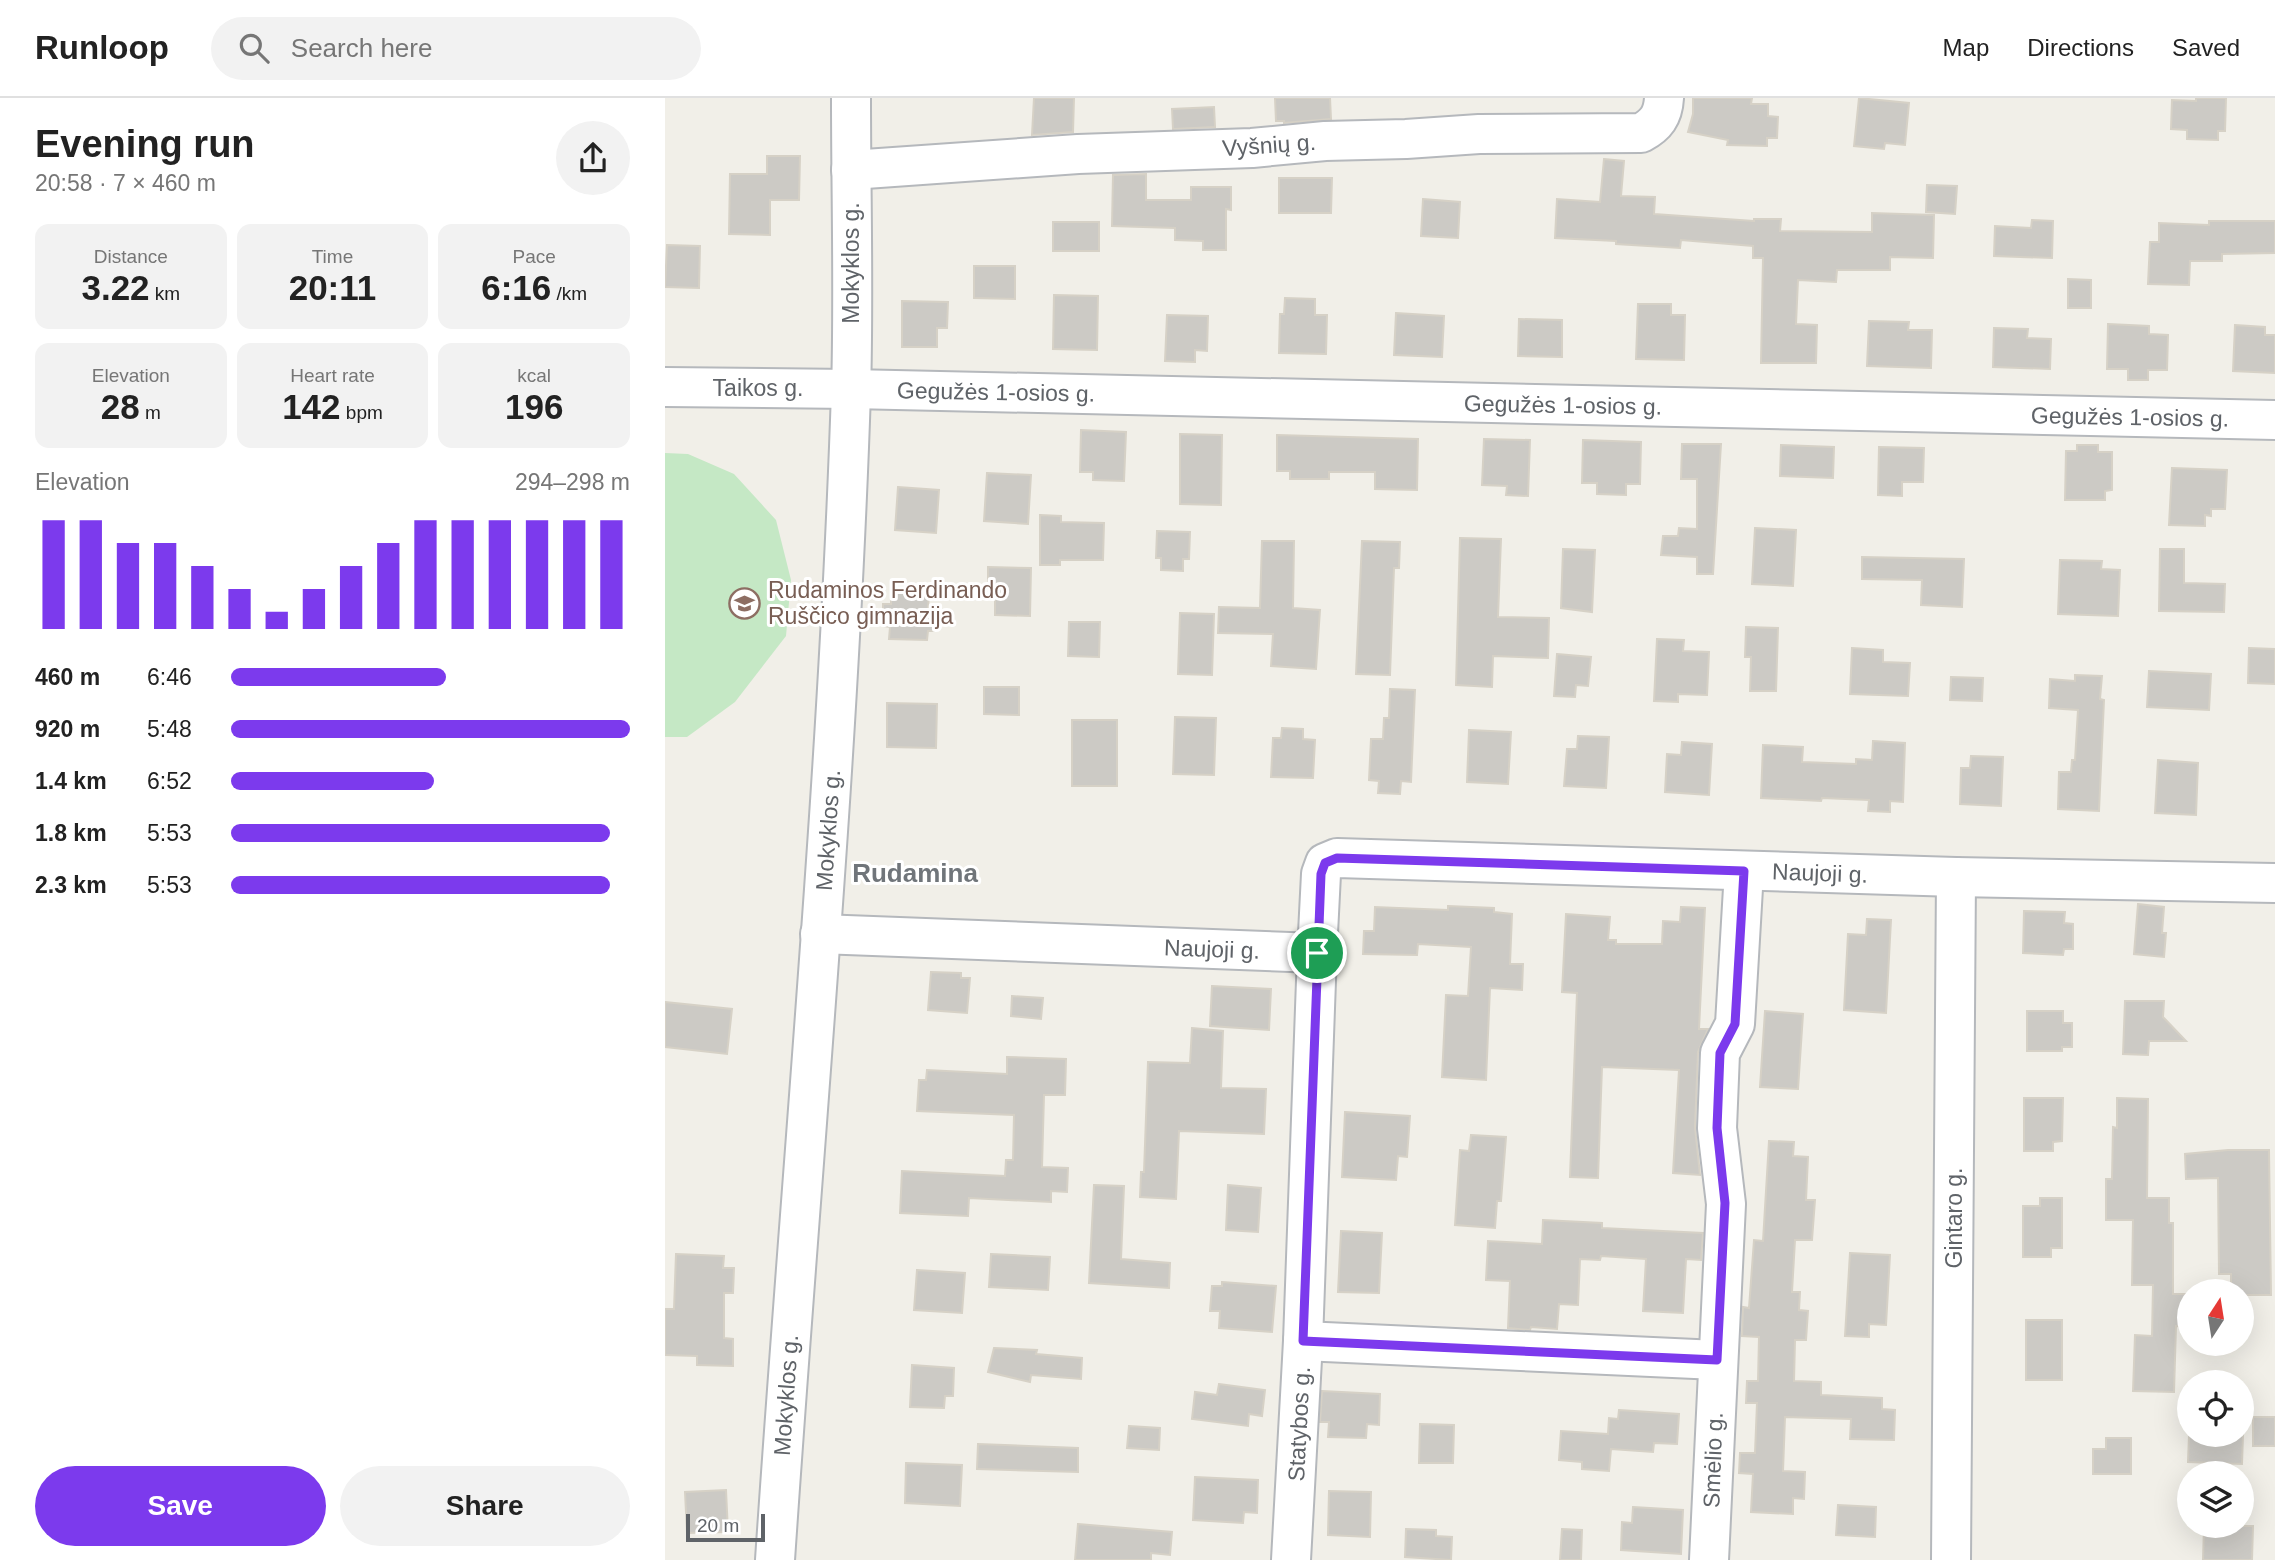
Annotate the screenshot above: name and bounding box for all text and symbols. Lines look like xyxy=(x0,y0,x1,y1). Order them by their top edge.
search box xyxy=(211,17,701,80)
text: Runloop xyxy=(35,29,169,66)
icon: search xyxy=(235,29,273,67)
text: Search here xyxy=(291,33,432,63)
text: Map xyxy=(1943,34,1989,61)
text: Directions xyxy=(2027,34,2134,61)
text: Saved xyxy=(2172,34,2240,61)
button: share xyxy=(556,121,630,195)
text: Evening run xyxy=(35,123,255,165)
street label: Vyšnių g. xyxy=(1221,129,1317,161)
text: 20:58 · 7 × 460 m xyxy=(35,170,216,196)
street label: Mokyklos g. xyxy=(838,202,864,324)
text: Distance xyxy=(94,246,168,267)
text: Time xyxy=(312,246,353,267)
text: Pace xyxy=(513,246,556,267)
text: 3.22 xyxy=(81,268,150,307)
text: 20:11 xyxy=(289,268,376,307)
text: 6:16 xyxy=(481,268,551,307)
text: km xyxy=(150,283,180,304)
text: /km xyxy=(551,283,587,304)
text: Elevation xyxy=(92,365,170,386)
text: Heart rate xyxy=(290,365,375,386)
text: kcal xyxy=(517,365,551,386)
street label: Taikos g. xyxy=(713,375,803,401)
street label: Gegužės 1-osios g. xyxy=(897,377,1095,407)
text: 28 xyxy=(101,387,140,426)
text: 142 xyxy=(282,387,341,426)
text: 196 xyxy=(505,387,563,426)
street label: Gegužės 1-osios g. xyxy=(1464,390,1662,420)
text: m xyxy=(140,402,161,423)
text: bpm xyxy=(341,402,383,423)
street label: Gegužės 1-osios g. xyxy=(2031,402,2229,432)
text: Elevation xyxy=(35,469,130,495)
text: 294–298 m xyxy=(515,469,630,495)
place label: Rudaminos Ferdinando Ruščico gimnazija xyxy=(768,577,1007,629)
school or university icon: Rudaminos Ferdinando Ruščico gimnazija xyxy=(728,586,762,620)
text: 460 m xyxy=(35,664,100,690)
text: 6:46 xyxy=(147,664,192,690)
text: 920 m xyxy=(35,716,100,742)
text: 5:48 xyxy=(147,716,192,742)
text: 1.4 km xyxy=(35,768,107,794)
text: 6:52 xyxy=(147,768,192,794)
street label: Mokyklos g. xyxy=(811,769,845,891)
text: 1.8 km xyxy=(35,820,107,846)
text: 5:53 xyxy=(147,820,192,846)
district label: Rudamina xyxy=(852,858,978,888)
street label: Naujoji g. xyxy=(1772,858,1868,888)
text: 2.3 km xyxy=(35,872,107,898)
text: 5:53 xyxy=(147,872,192,898)
pin xyxy=(1287,923,1347,983)
street label: Naujoji g. xyxy=(1164,934,1260,964)
icon: arrive xyxy=(1298,934,1336,972)
street label: Gintaro g. xyxy=(1941,1168,1967,1269)
north arrow xyxy=(2177,1279,2254,1356)
map controls xyxy=(2177,1279,2254,1538)
street label: Mokyklos g. xyxy=(769,1334,803,1456)
street label: Statybos g. xyxy=(1283,1366,1315,1482)
button: locate xyxy=(2177,1370,2254,1447)
street label: Smėlio g. xyxy=(1698,1412,1728,1508)
button: layers xyxy=(2177,1461,2254,1538)
button: Save xyxy=(35,1466,326,1546)
button: Share xyxy=(340,1466,630,1546)
scale bar xyxy=(686,1511,765,1543)
text: 20 m xyxy=(697,1515,739,1536)

